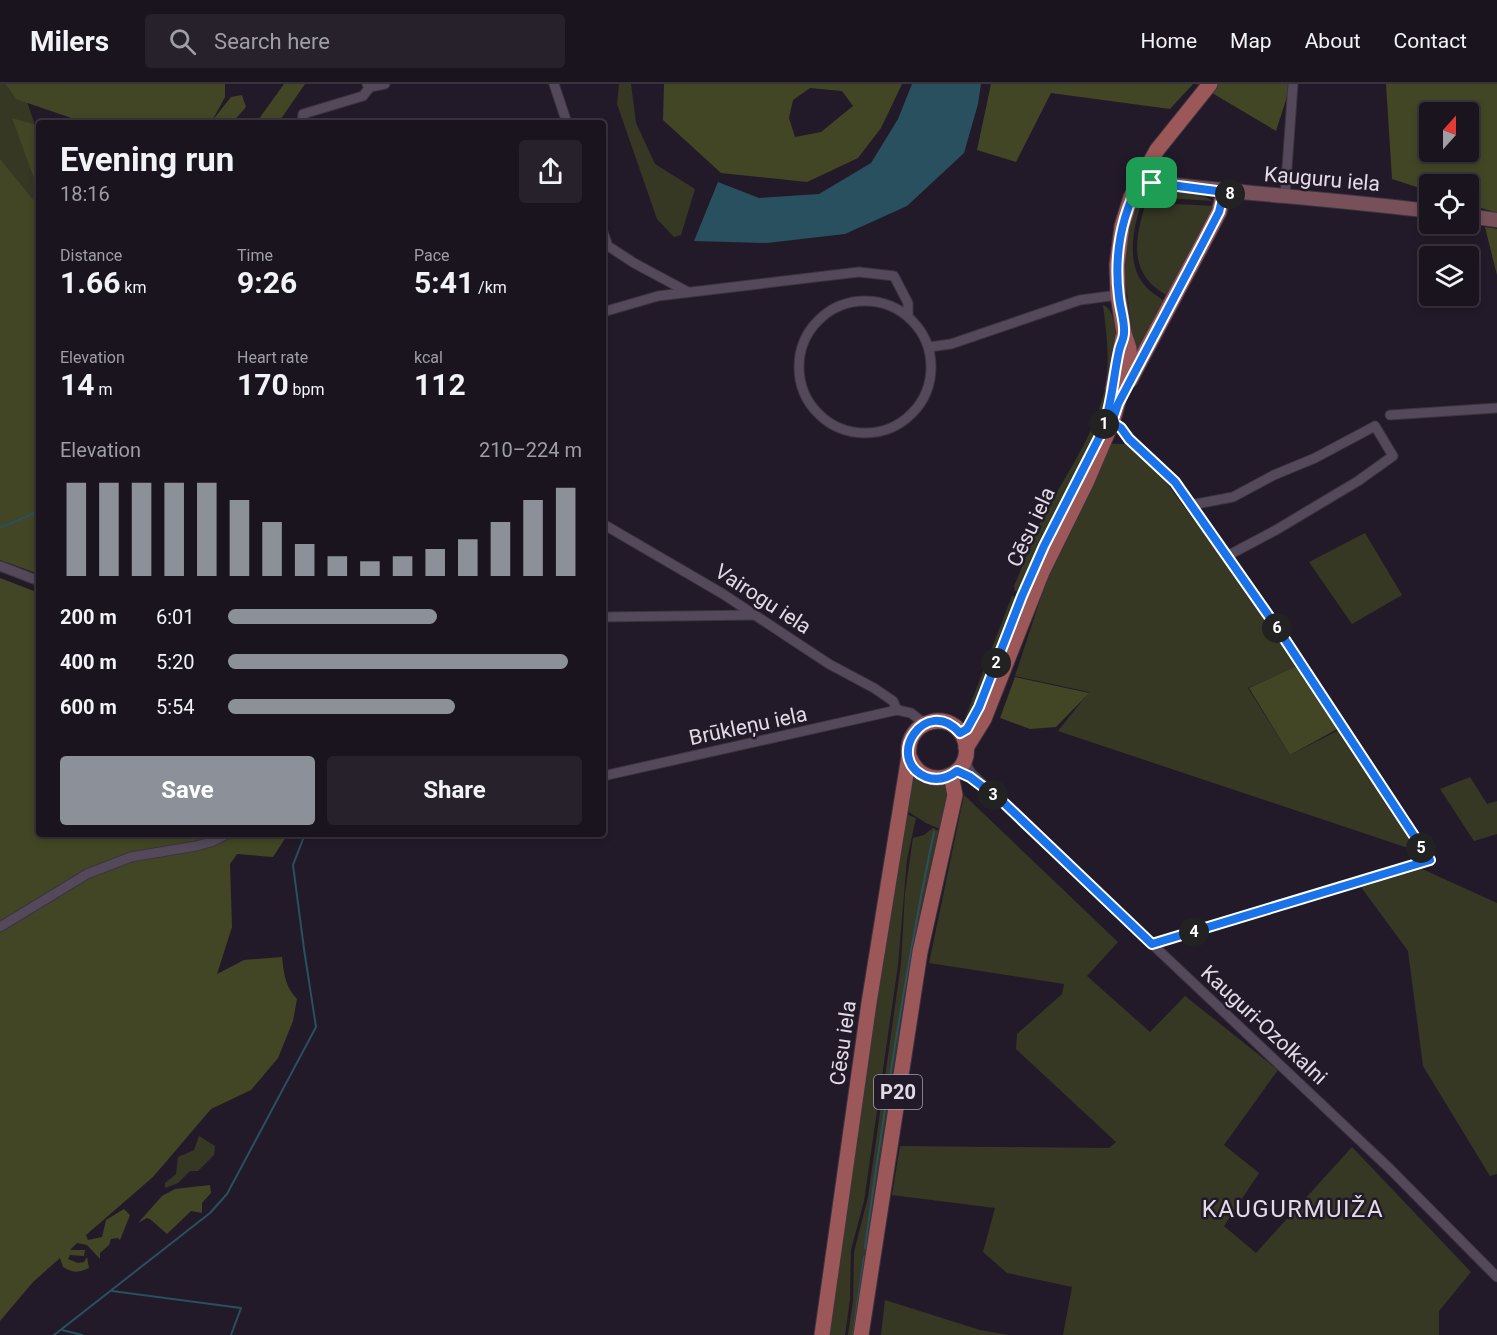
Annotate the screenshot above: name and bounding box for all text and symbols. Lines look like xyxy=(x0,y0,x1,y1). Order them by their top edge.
search box xyxy=(145,14,565,68)
text: Milers xyxy=(30,25,109,58)
icon: search xyxy=(166,25,199,58)
text: Search here xyxy=(214,29,330,54)
text: Home xyxy=(1141,29,1197,53)
text: Map xyxy=(1230,29,1272,53)
text: About xyxy=(1305,29,1361,53)
text: Contact xyxy=(1394,29,1467,53)
north arrow xyxy=(1419,102,1479,162)
map controls xyxy=(1419,102,1479,306)
text: Evening run xyxy=(60,140,234,179)
button: share xyxy=(519,140,582,203)
pin xyxy=(1126,157,1177,208)
street label: Kauguru iela xyxy=(1263,162,1381,196)
icon: arrive xyxy=(1135,166,1168,199)
button: locate xyxy=(1419,174,1479,234)
pin: 8 xyxy=(1215,179,1245,209)
text: 18:16 xyxy=(60,182,110,206)
text: 8 xyxy=(1225,184,1235,203)
text: Distance xyxy=(60,246,122,265)
text: Time xyxy=(237,246,273,265)
text: Pace xyxy=(414,246,450,265)
button: layers xyxy=(1419,246,1479,306)
text: 1.66 xyxy=(60,265,120,300)
text: 9:26 xyxy=(237,265,297,300)
text: 5:41 xyxy=(414,265,474,300)
text: km xyxy=(120,278,146,297)
text: /km xyxy=(474,278,507,297)
text: Elevation xyxy=(60,348,125,367)
text: Heart rate xyxy=(237,348,308,367)
text: kcal xyxy=(414,348,443,367)
text: 14 xyxy=(60,367,94,402)
text: 170 xyxy=(237,367,289,402)
text: 112 xyxy=(414,367,466,402)
text: m xyxy=(94,380,112,399)
text: bpm xyxy=(289,380,325,399)
pin: 1 xyxy=(1089,409,1119,439)
text: 1 xyxy=(1099,414,1109,433)
text: Elevation xyxy=(60,438,141,462)
text: 210–224 m xyxy=(479,438,582,462)
street label: Cēsu iela xyxy=(1002,483,1060,571)
street label: Vairogu iela xyxy=(710,559,816,639)
text: 200 m xyxy=(60,605,117,629)
text: 6:01 xyxy=(156,605,195,629)
pin: 6 xyxy=(1262,613,1292,643)
text: 6 xyxy=(1272,618,1282,637)
pin: 2 xyxy=(981,648,1011,678)
text: 400 m xyxy=(60,650,117,674)
text: 5:20 xyxy=(156,650,195,674)
text: 2 xyxy=(991,653,1001,672)
text: 600 m xyxy=(60,695,117,719)
text: 5:54 xyxy=(156,695,195,719)
street label: Brūkleņu iela xyxy=(687,702,809,750)
button: Save xyxy=(60,756,315,825)
button: Share xyxy=(327,756,582,825)
pin: 3 xyxy=(978,780,1008,810)
text: 3 xyxy=(988,785,998,804)
pin: 5 xyxy=(1406,833,1436,863)
text: 5 xyxy=(1416,838,1426,857)
pin: 4 xyxy=(1179,917,1209,947)
text: 4 xyxy=(1189,922,1199,941)
street label: Kauguri-Ozolkalni xyxy=(1196,961,1332,1089)
street label: Cēsu iela xyxy=(825,999,861,1087)
road number: P20 xyxy=(874,1075,922,1109)
district label: KAUGURMUIŽA xyxy=(1202,1195,1384,1223)

